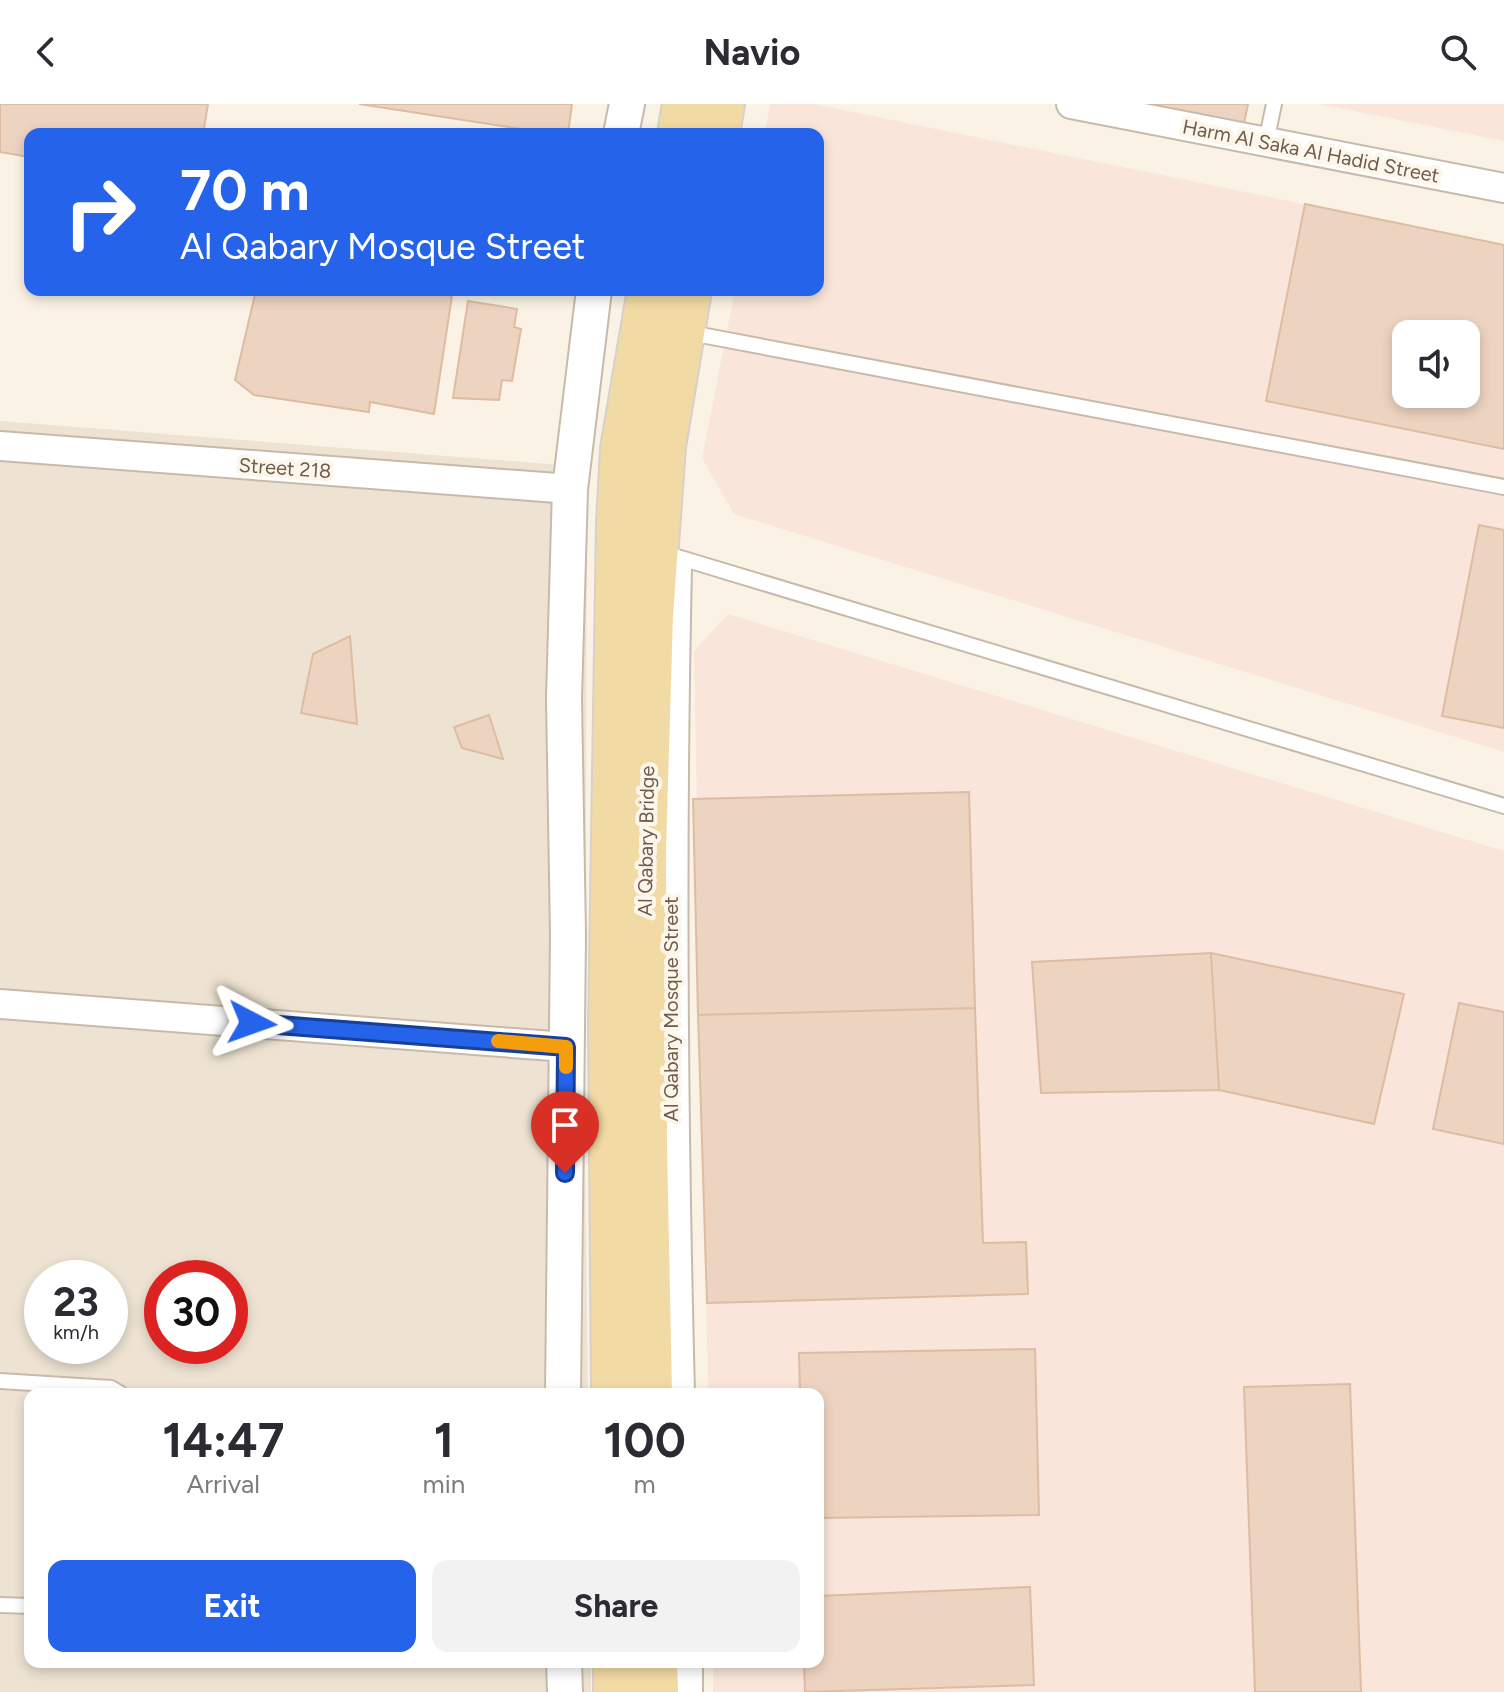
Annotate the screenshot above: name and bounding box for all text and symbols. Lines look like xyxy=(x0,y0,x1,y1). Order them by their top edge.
icon: back xyxy=(24,30,68,74)
icon: search xyxy=(1436,30,1480,74)
text: Navio xyxy=(704,31,800,74)
street label: Harm Al Saka Al Hadid Street xyxy=(1181,114,1441,188)
text: 70 m xyxy=(180,157,310,224)
icon: right xyxy=(48,160,152,264)
text: Al Qabary Mosque Street xyxy=(180,225,585,268)
map controls xyxy=(1392,320,1480,408)
button: sound xyxy=(1392,320,1480,408)
street label: Street 218 xyxy=(238,453,332,483)
street label: Al Qabary Bridge xyxy=(633,765,659,917)
street label: Al Qabary Mosque Street xyxy=(659,896,683,1122)
position arrow xyxy=(210,981,294,1065)
pin xyxy=(531,1091,599,1173)
icon: arrive xyxy=(543,1103,587,1147)
speed limit sign: 30 xyxy=(144,1260,248,1364)
text: 23 xyxy=(53,1278,99,1326)
text: km/h xyxy=(53,1320,99,1344)
text: 14:47 xyxy=(162,1411,284,1469)
text: 1 xyxy=(434,1411,454,1469)
text: 100 xyxy=(603,1411,686,1469)
text: Arrival xyxy=(187,1468,260,1500)
text: min xyxy=(423,1468,465,1500)
text: m xyxy=(634,1468,656,1500)
button: Exit xyxy=(48,1560,416,1652)
button: Share xyxy=(432,1560,800,1652)

